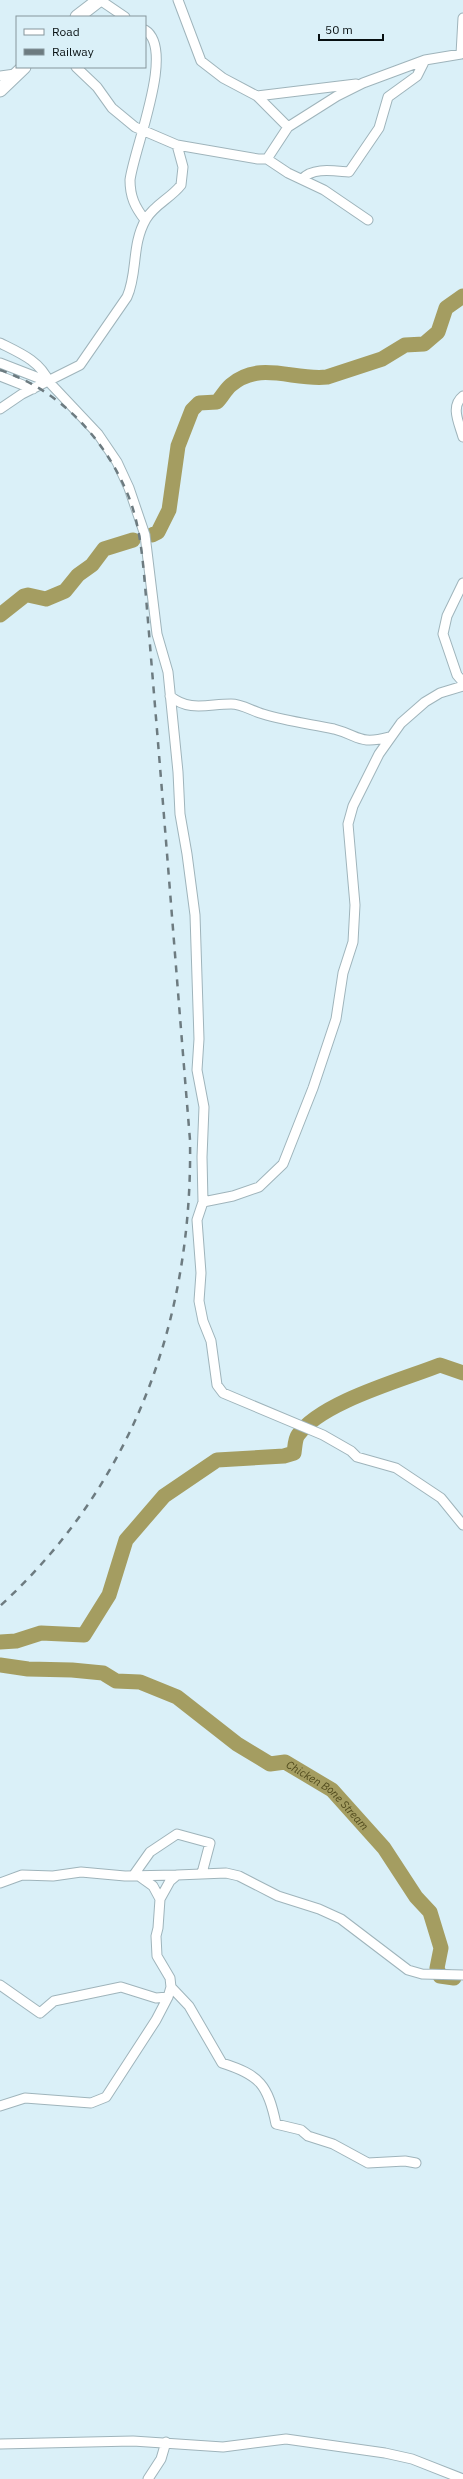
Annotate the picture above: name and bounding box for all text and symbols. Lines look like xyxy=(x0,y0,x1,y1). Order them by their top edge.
legend xyxy=(16,16,146,68)
scale bar xyxy=(319,16,383,42)
text: 50 m xyxy=(325,22,353,37)
text: Road xyxy=(52,24,80,39)
text: Railway xyxy=(52,44,94,59)
water label: Chicken Bone Stream xyxy=(284,1757,372,1833)

